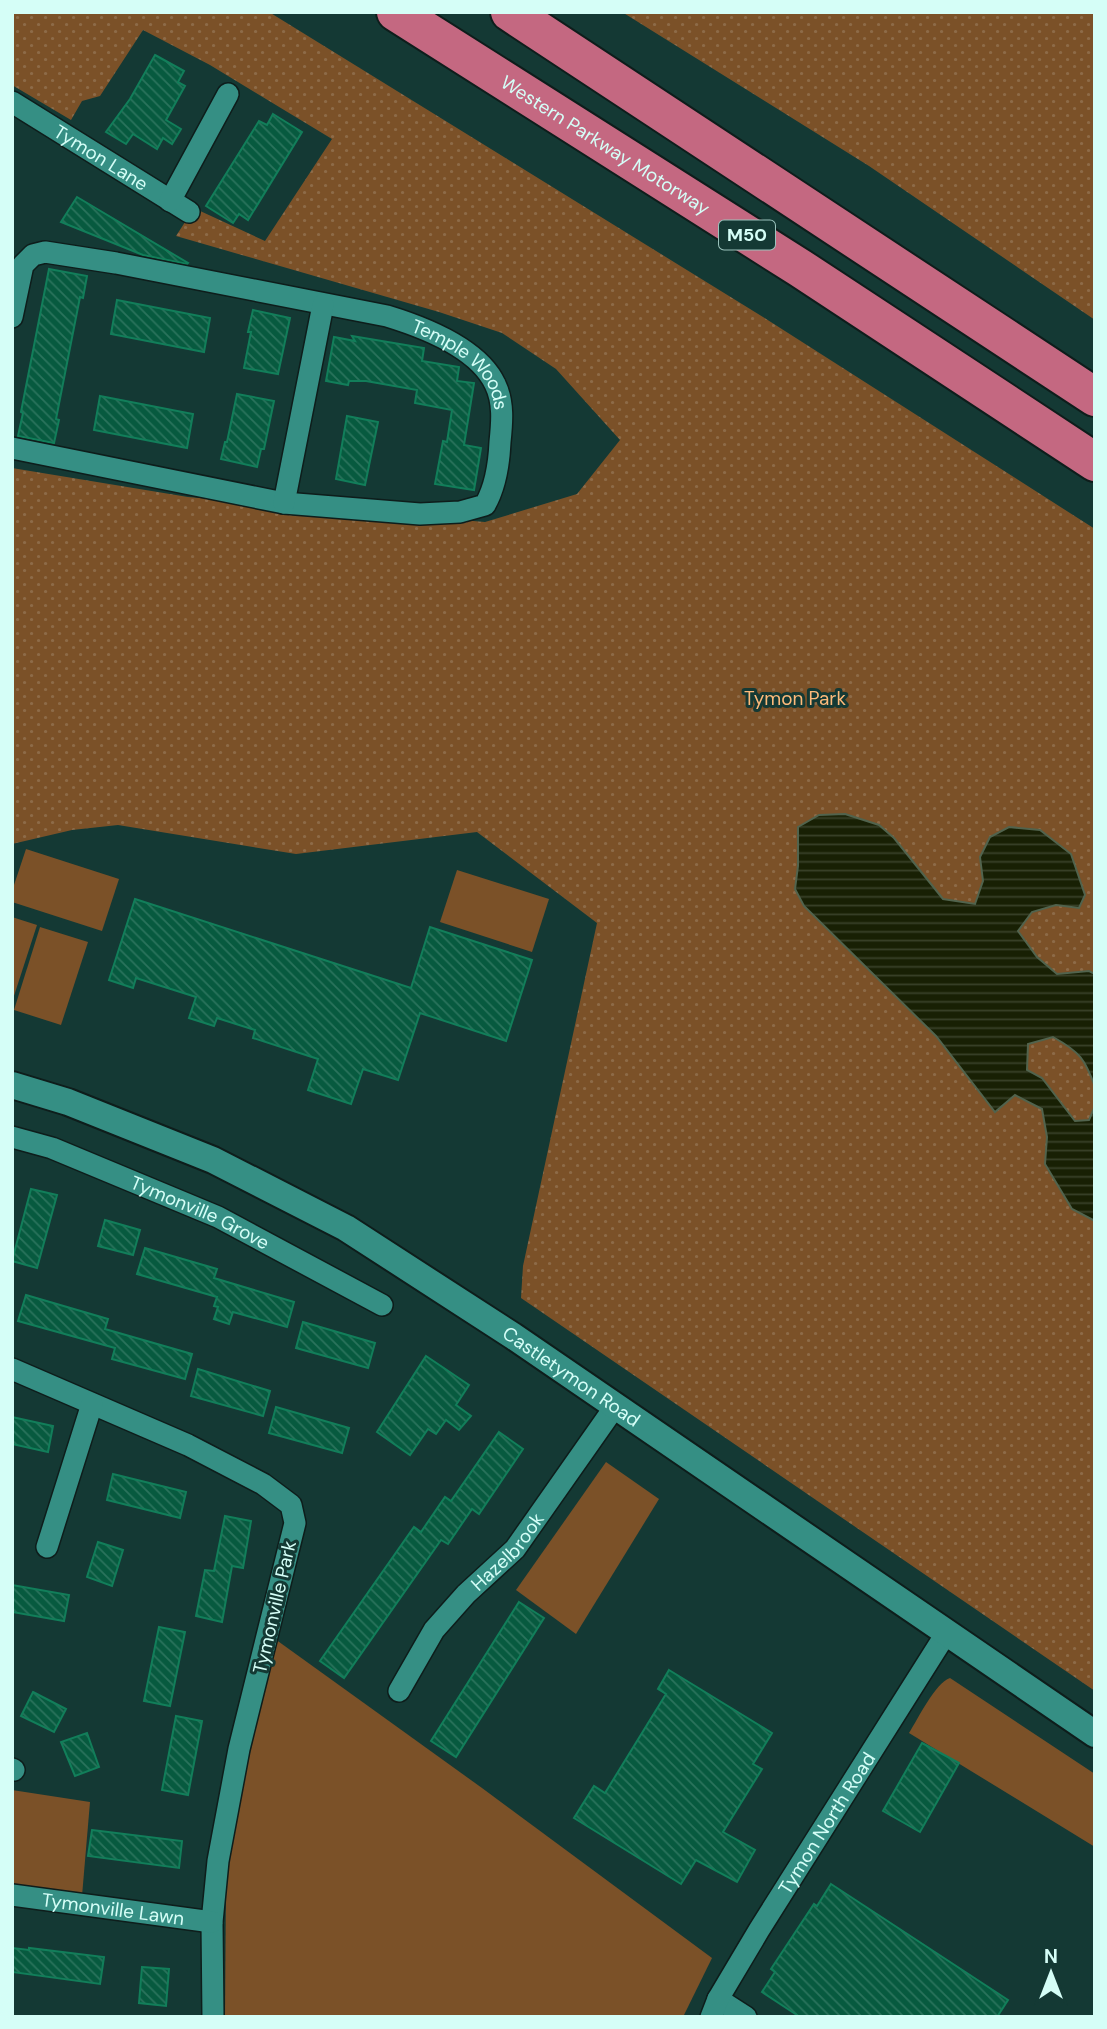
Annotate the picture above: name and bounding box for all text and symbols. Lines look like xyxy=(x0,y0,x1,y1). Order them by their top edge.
street label: Western Parkway Motorway xyxy=(496,70,715,221)
street label: Tymon Lane xyxy=(49,119,153,197)
road number: M50 xyxy=(719,220,775,249)
street label: Temple Woods xyxy=(408,314,514,411)
park label: Tymon Park xyxy=(744,686,846,711)
street label: Tymonville Grove xyxy=(127,1170,274,1255)
street label: Castletymon Road xyxy=(498,1321,645,1432)
street label: Hazelbrook xyxy=(466,1508,550,1596)
street label: Tymonville Park xyxy=(247,1538,302,1676)
street label: Tymon North Road xyxy=(773,1747,881,1899)
street label: Tymonville Lawn xyxy=(40,1887,186,1931)
north arrow xyxy=(1016,1938,1086,2008)
text: N xyxy=(1044,1944,1058,1969)

